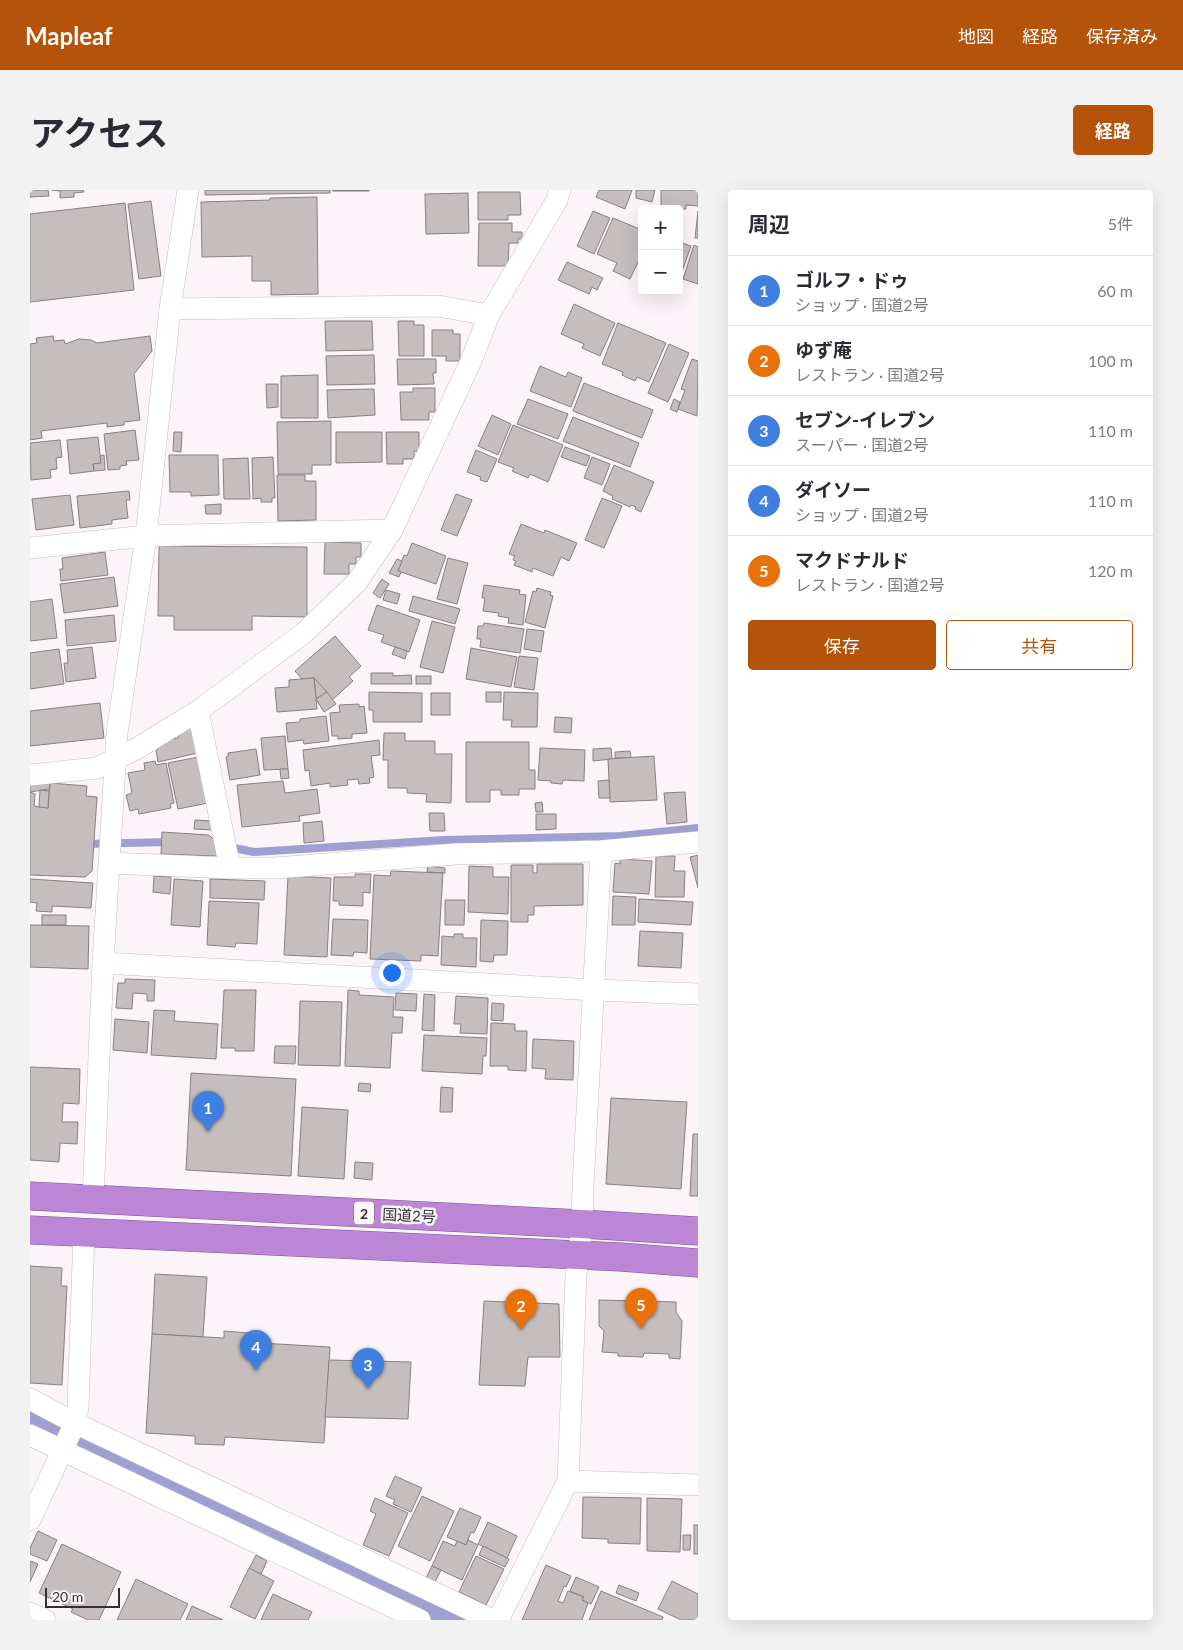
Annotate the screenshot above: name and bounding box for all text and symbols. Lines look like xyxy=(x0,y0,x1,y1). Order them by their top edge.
text: Mapleaf xyxy=(25,21,113,50)
text: 地図 xyxy=(958,25,994,47)
text: 経路 xyxy=(1022,25,1058,47)
text: 保存済み xyxy=(1086,25,1158,47)
button: 経路 xyxy=(1073,105,1153,155)
text: アクセス xyxy=(30,111,168,153)
map controls xyxy=(638,205,683,295)
button: + xyxy=(638,205,683,250)
text: 周辺 xyxy=(748,211,790,236)
text: 5件 xyxy=(1108,214,1133,233)
button: − xyxy=(638,250,683,295)
text: ゴルフ・ドゥ xyxy=(795,268,909,291)
text: 1 xyxy=(759,281,769,300)
text: 60 m xyxy=(1097,281,1133,300)
text: ショップ · 国道2号 xyxy=(795,295,929,314)
text: ゆず庵 xyxy=(795,338,852,361)
text: 2 xyxy=(759,351,769,370)
text: 100 m xyxy=(1088,351,1133,370)
text: レストラン · 国道2号 xyxy=(795,365,945,384)
text: セブン-イレブン xyxy=(795,408,935,431)
text: 3 xyxy=(759,421,769,440)
text: 110 m xyxy=(1088,421,1133,440)
text: スーパー · 国道2号 xyxy=(795,435,928,454)
text: ダイソー xyxy=(795,478,871,501)
text: 4 xyxy=(759,491,769,510)
text: 110 m xyxy=(1088,491,1133,510)
text: ショップ · 国道2号 xyxy=(795,505,929,524)
text: マクドナルド xyxy=(795,548,909,571)
text: 5 xyxy=(759,561,769,580)
text: 120 m xyxy=(1088,561,1133,580)
text: レストラン · 国道2号 xyxy=(795,575,945,594)
button: 保存 xyxy=(748,620,936,670)
button: 共有 xyxy=(946,620,1133,670)
your location xyxy=(379,960,405,986)
pin: 1 xyxy=(192,1091,224,1132)
road number: 2 xyxy=(354,1201,374,1224)
street label: 国道2号 xyxy=(382,1205,436,1225)
pin: 5 xyxy=(625,1288,657,1329)
pin: 2 xyxy=(505,1289,537,1330)
pin: 4 xyxy=(240,1330,272,1371)
pin: 3 xyxy=(352,1348,384,1389)
scale bar xyxy=(45,1585,120,1608)
text: 20 m xyxy=(52,1588,83,1605)

